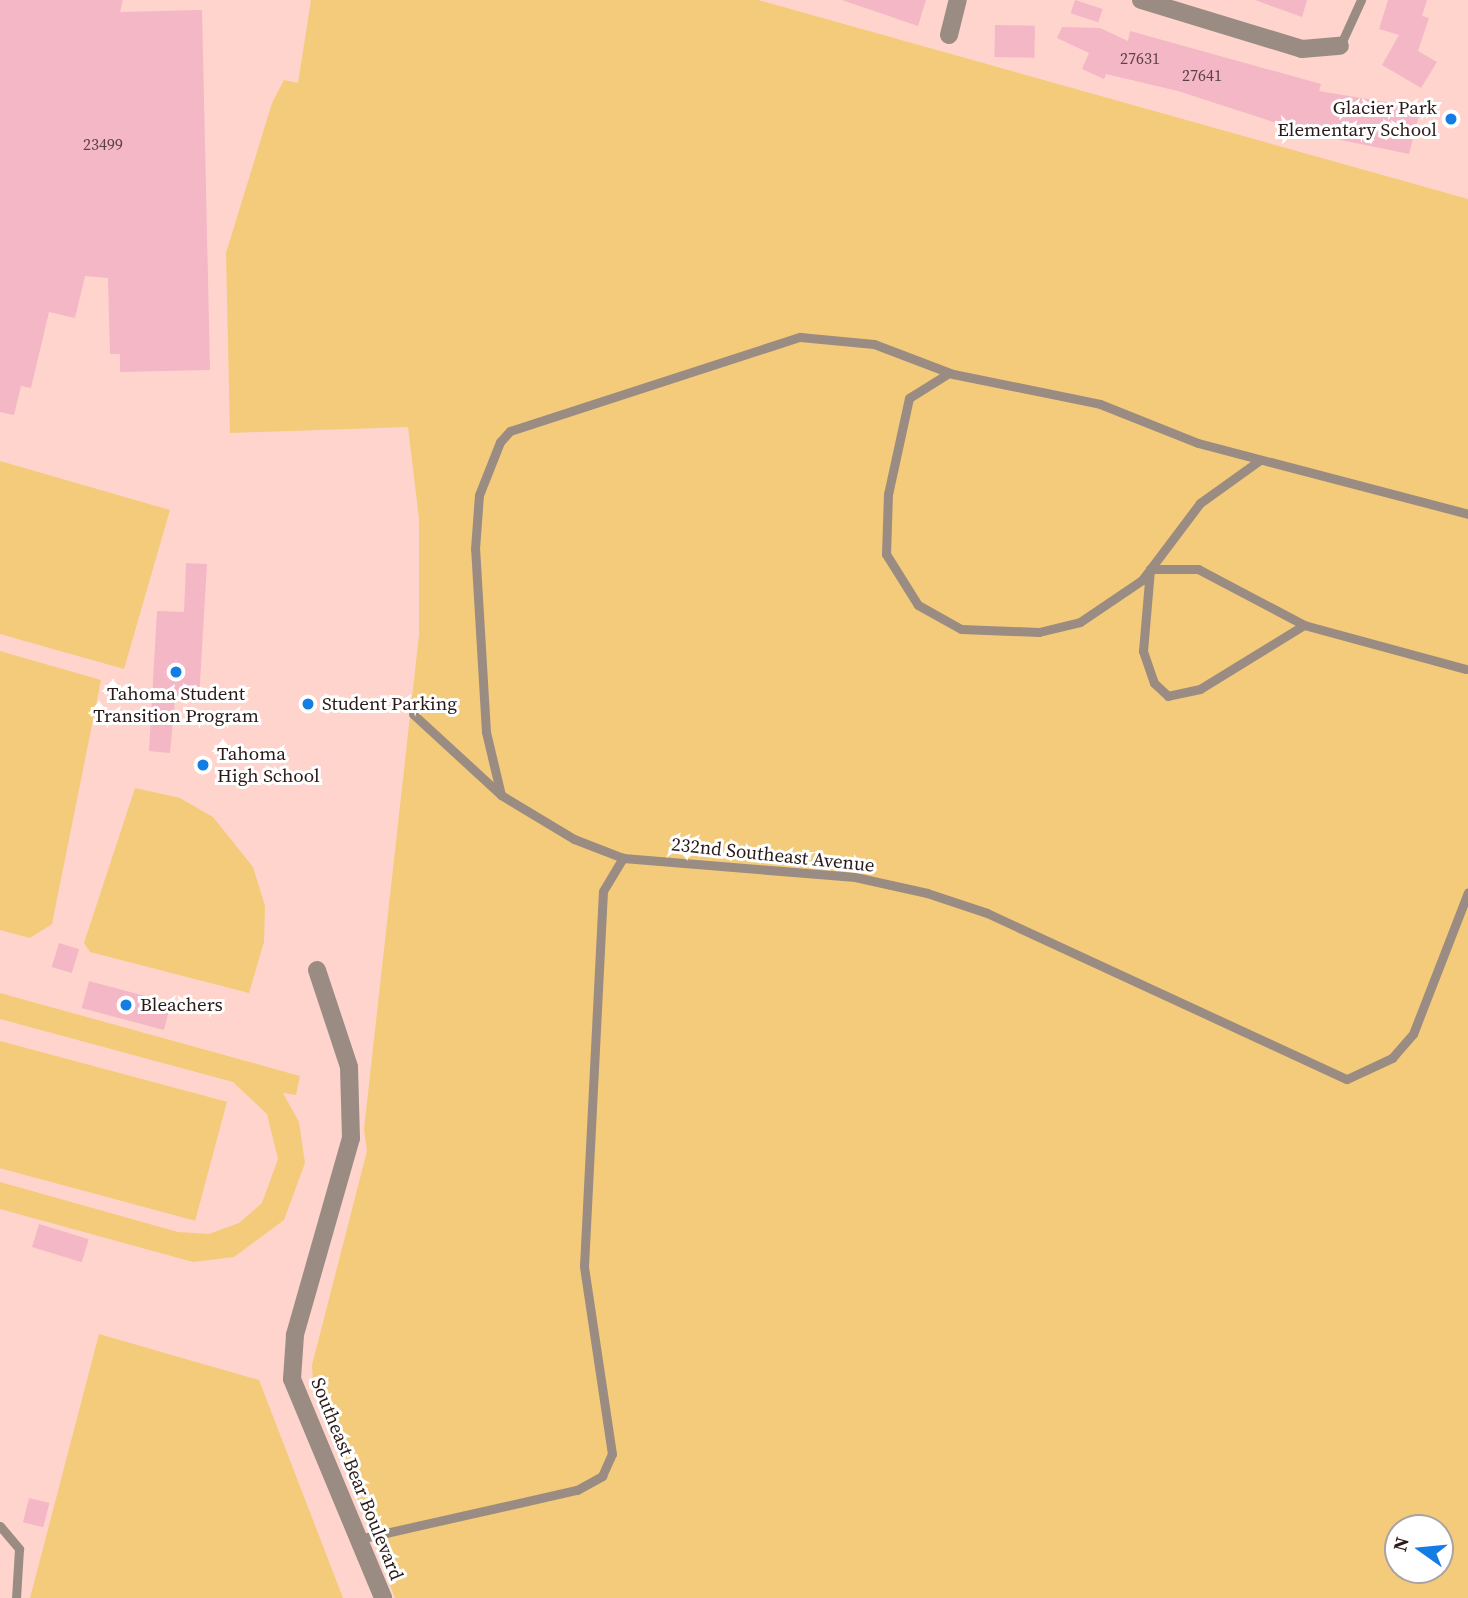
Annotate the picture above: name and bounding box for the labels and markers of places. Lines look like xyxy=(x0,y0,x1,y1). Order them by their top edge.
place label: Glacier Park Elementary School xyxy=(1277,97,1437,141)
marker: Glacier Park Elementary School xyxy=(1443,111,1459,127)
marker: Tahoma Student Transition Program xyxy=(168,664,184,680)
place label: Tahoma Student Transition Program xyxy=(93,683,259,727)
place label: Student Parking xyxy=(322,693,457,715)
marker: Student Parking xyxy=(300,696,316,712)
place label: Tahoma High School xyxy=(217,743,320,787)
marker: Tahoma High School xyxy=(195,757,211,773)
place label: Bleachers xyxy=(140,994,223,1016)
marker: Bleachers xyxy=(118,997,134,1013)

